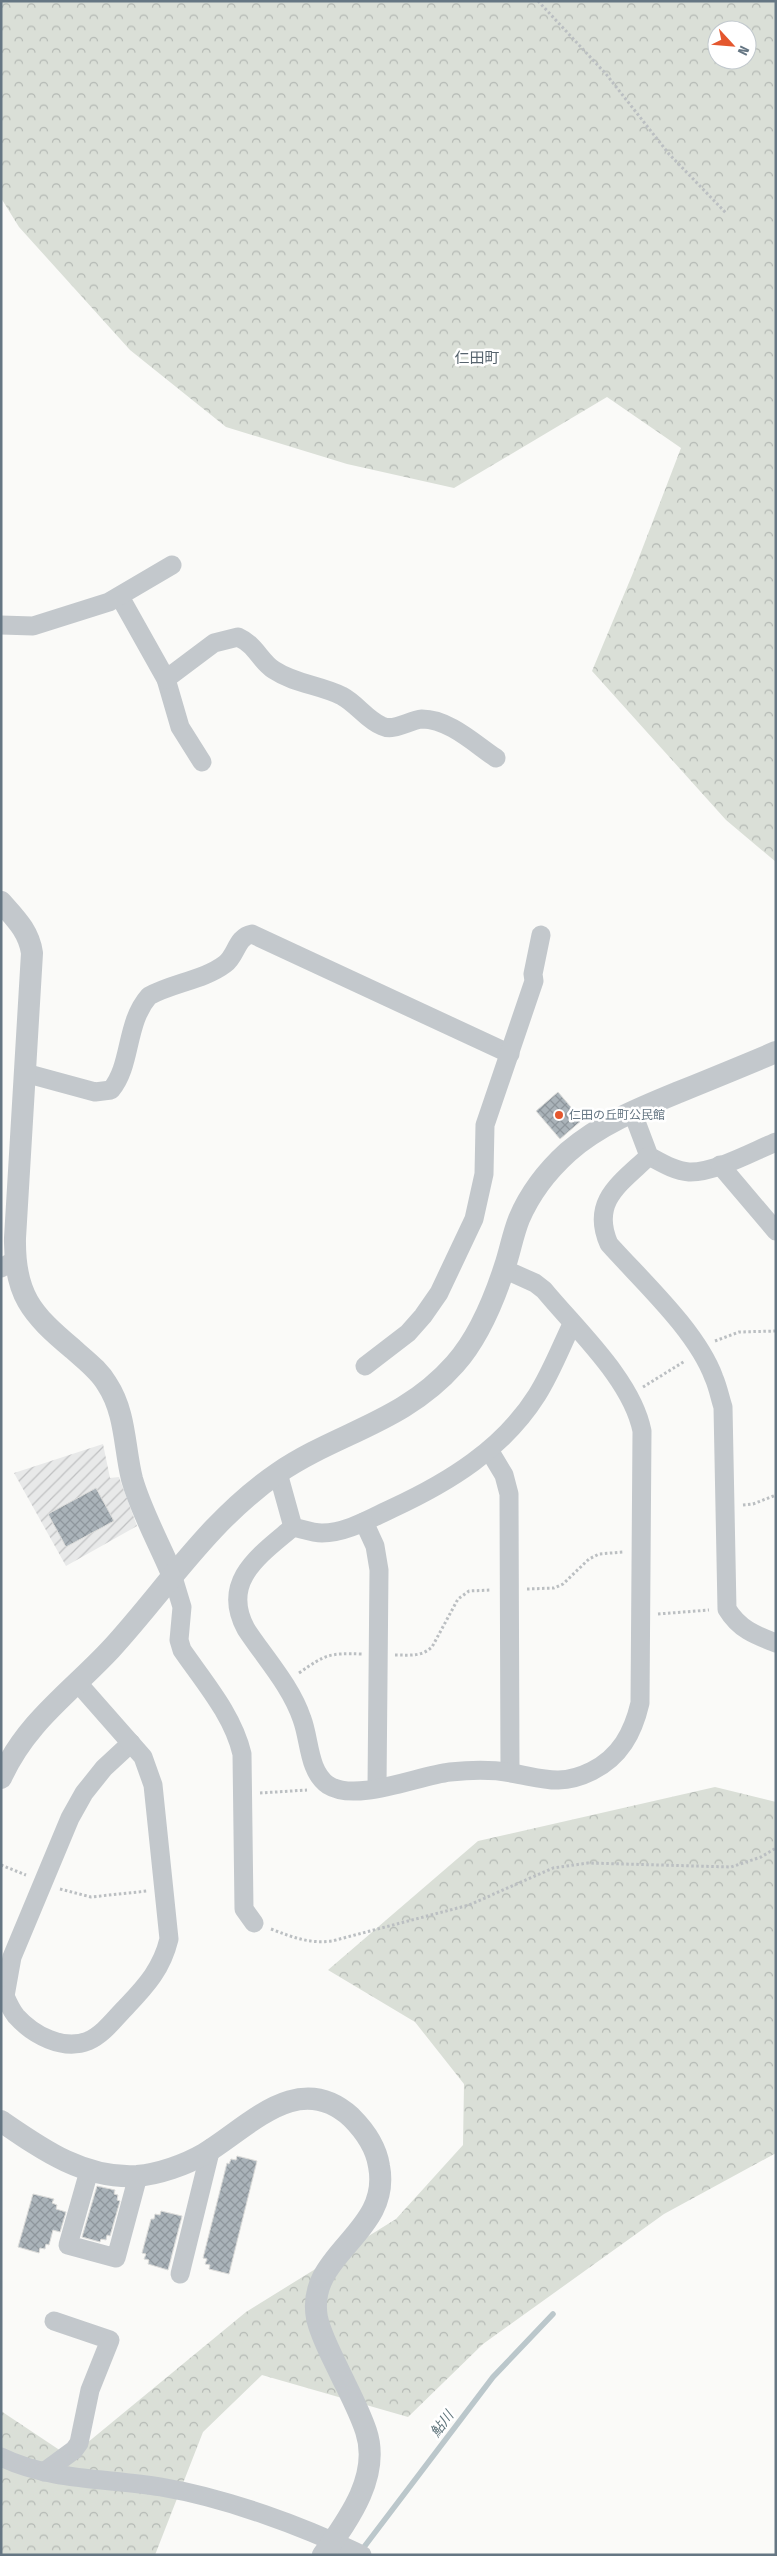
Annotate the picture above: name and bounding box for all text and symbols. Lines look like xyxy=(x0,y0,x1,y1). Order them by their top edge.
north arrow xyxy=(707,20,757,70)
text: N xyxy=(734,43,753,58)
district label: 仁田町 xyxy=(454,349,500,367)
place label: 仁田の丘町公民館 xyxy=(569,1108,665,1122)
marker: 仁田の丘町公民館 xyxy=(553,1109,565,1121)
water label: 鮎川 xyxy=(427,2406,458,2440)

